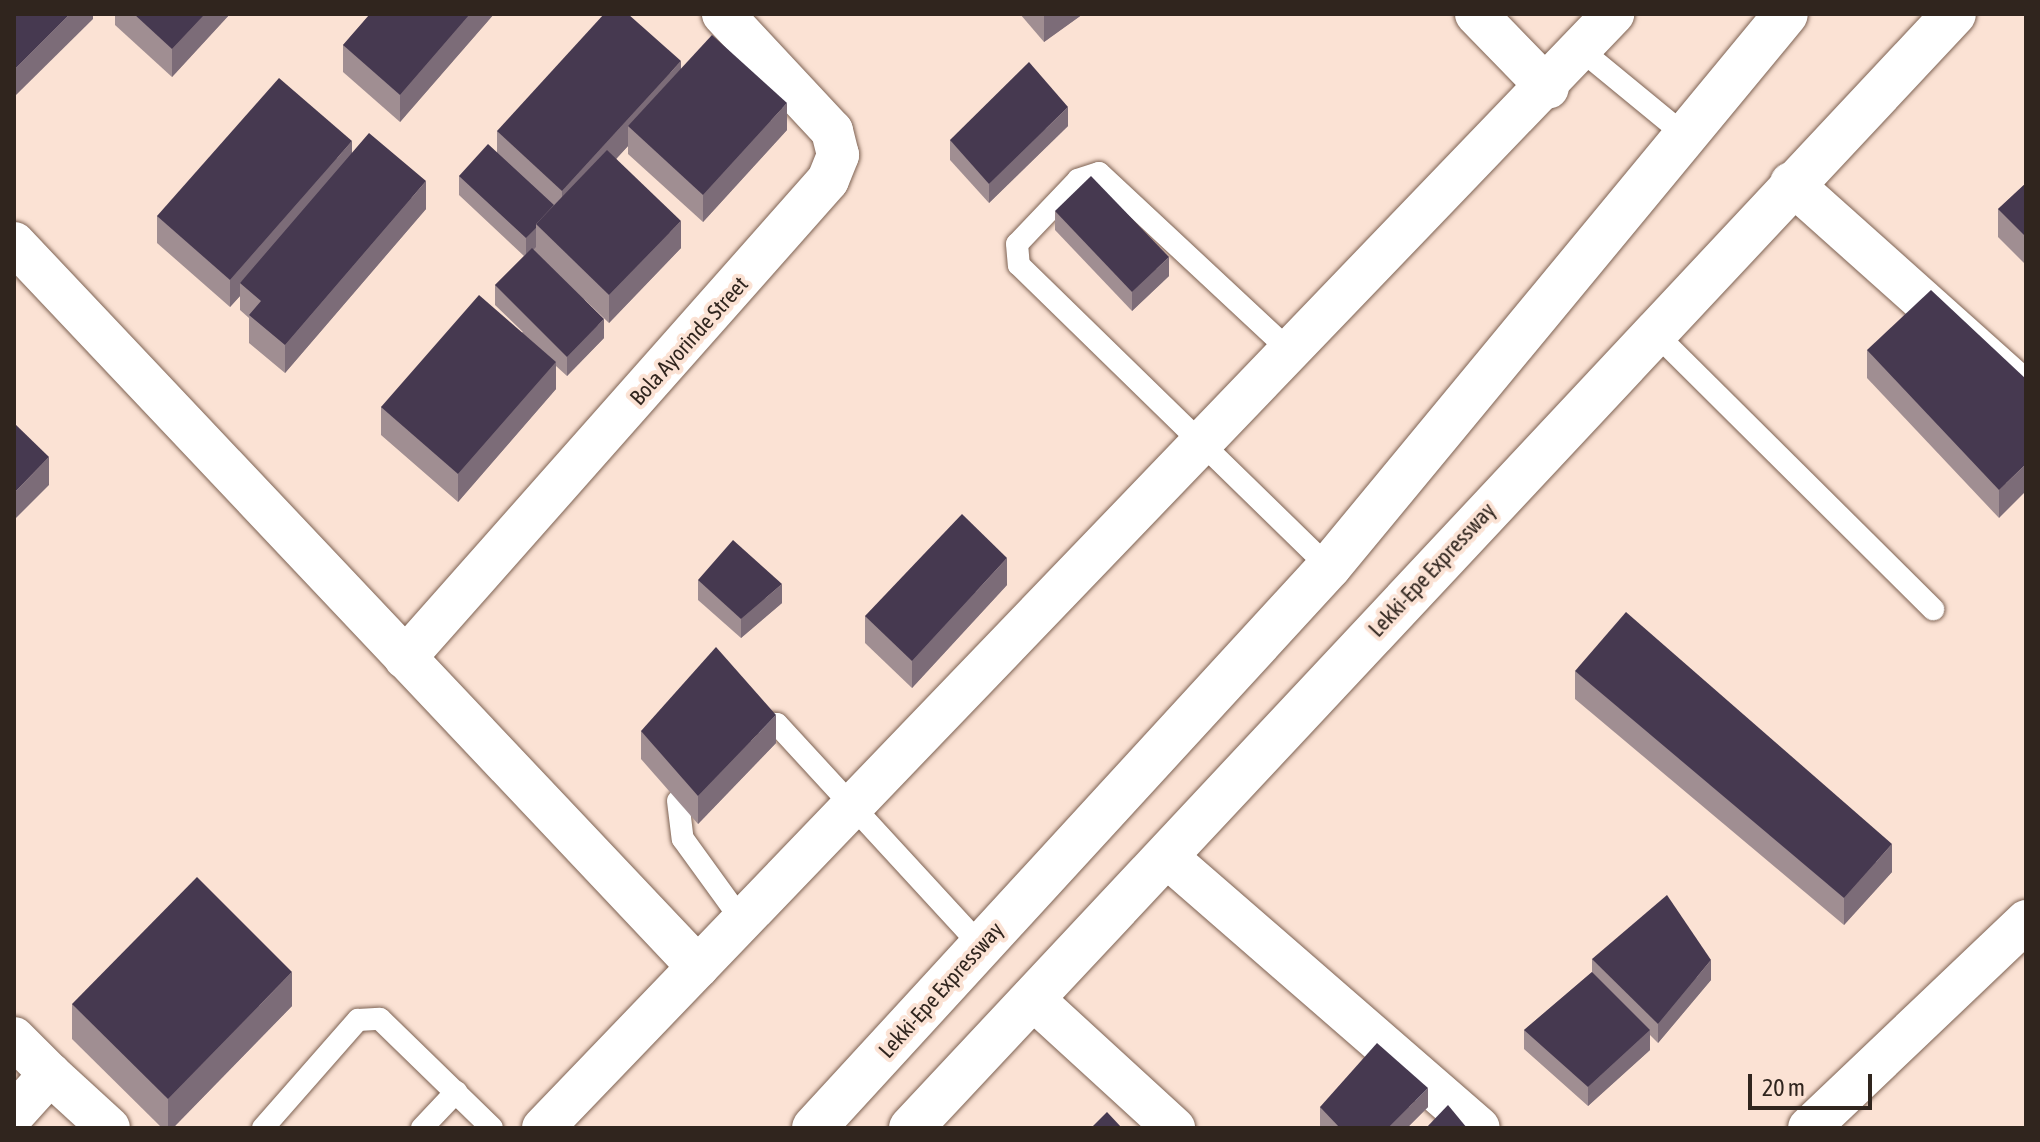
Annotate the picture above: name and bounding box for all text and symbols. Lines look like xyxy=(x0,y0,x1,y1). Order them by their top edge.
street label: Bola Ayorinde Street xyxy=(624,271,754,411)
street label: Lekki-Epe Expressway xyxy=(1363,498,1501,642)
street label: Lekki-Epe Expressway xyxy=(873,917,1009,1063)
scale bar xyxy=(1752,1058,1876,1108)
text: 20 m xyxy=(1762,1074,1805,1101)

